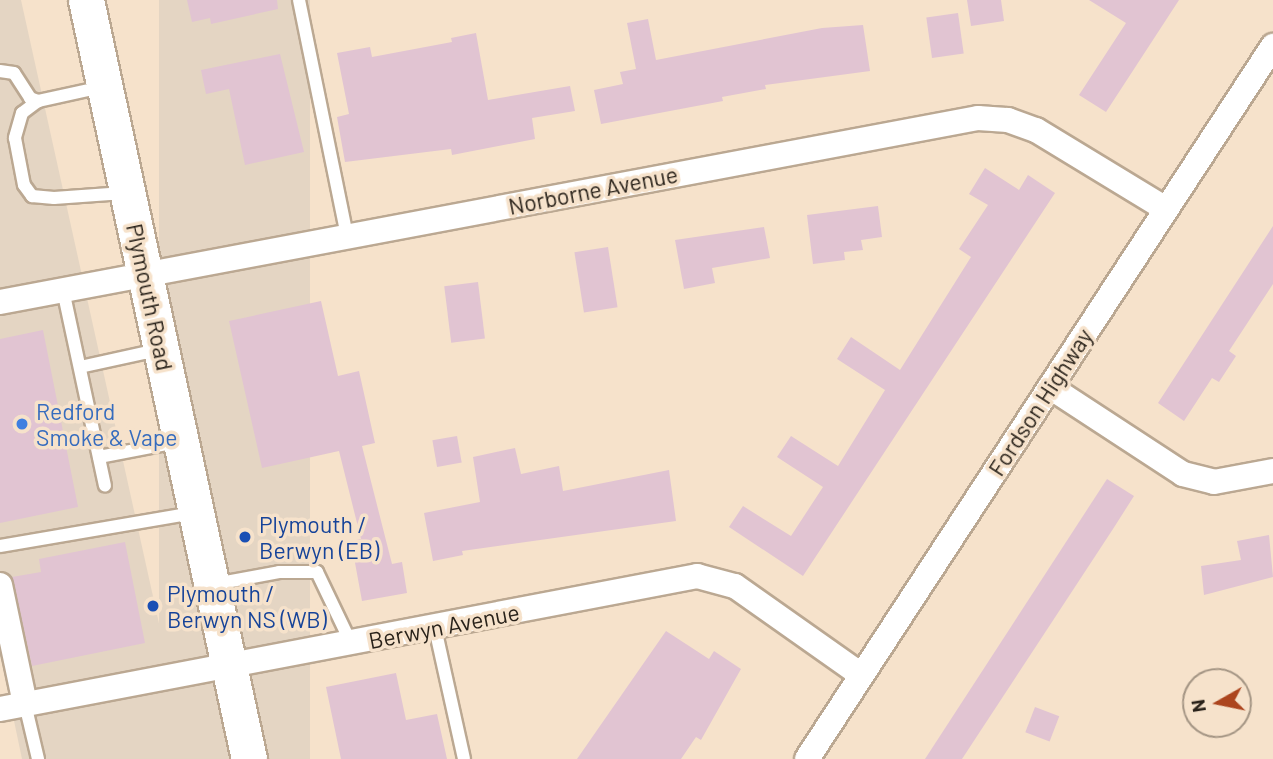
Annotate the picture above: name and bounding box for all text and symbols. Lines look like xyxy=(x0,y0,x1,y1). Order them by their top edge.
street label: Norborne Avenue xyxy=(506,160,680,220)
street label: Plymouth Road xyxy=(121,221,179,373)
street label: Fordson Highway xyxy=(982,323,1098,481)
place label: Redford Smoke & Vape xyxy=(36,397,177,451)
marker: Redford Smoke & Vape xyxy=(14,416,30,432)
place label: Plymouth / Berwyn (EB) xyxy=(259,510,379,564)
marker: Plymouth / Berwyn (EB) xyxy=(237,529,253,545)
place label: Plymouth / Berwyn NS (WB) xyxy=(167,579,327,633)
marker: Plymouth / Berwyn NS (WB) xyxy=(145,598,161,614)
street label: Berwyn Avenue xyxy=(366,598,522,654)
north arrow xyxy=(1182,668,1252,738)
text: N xyxy=(1185,698,1210,714)

